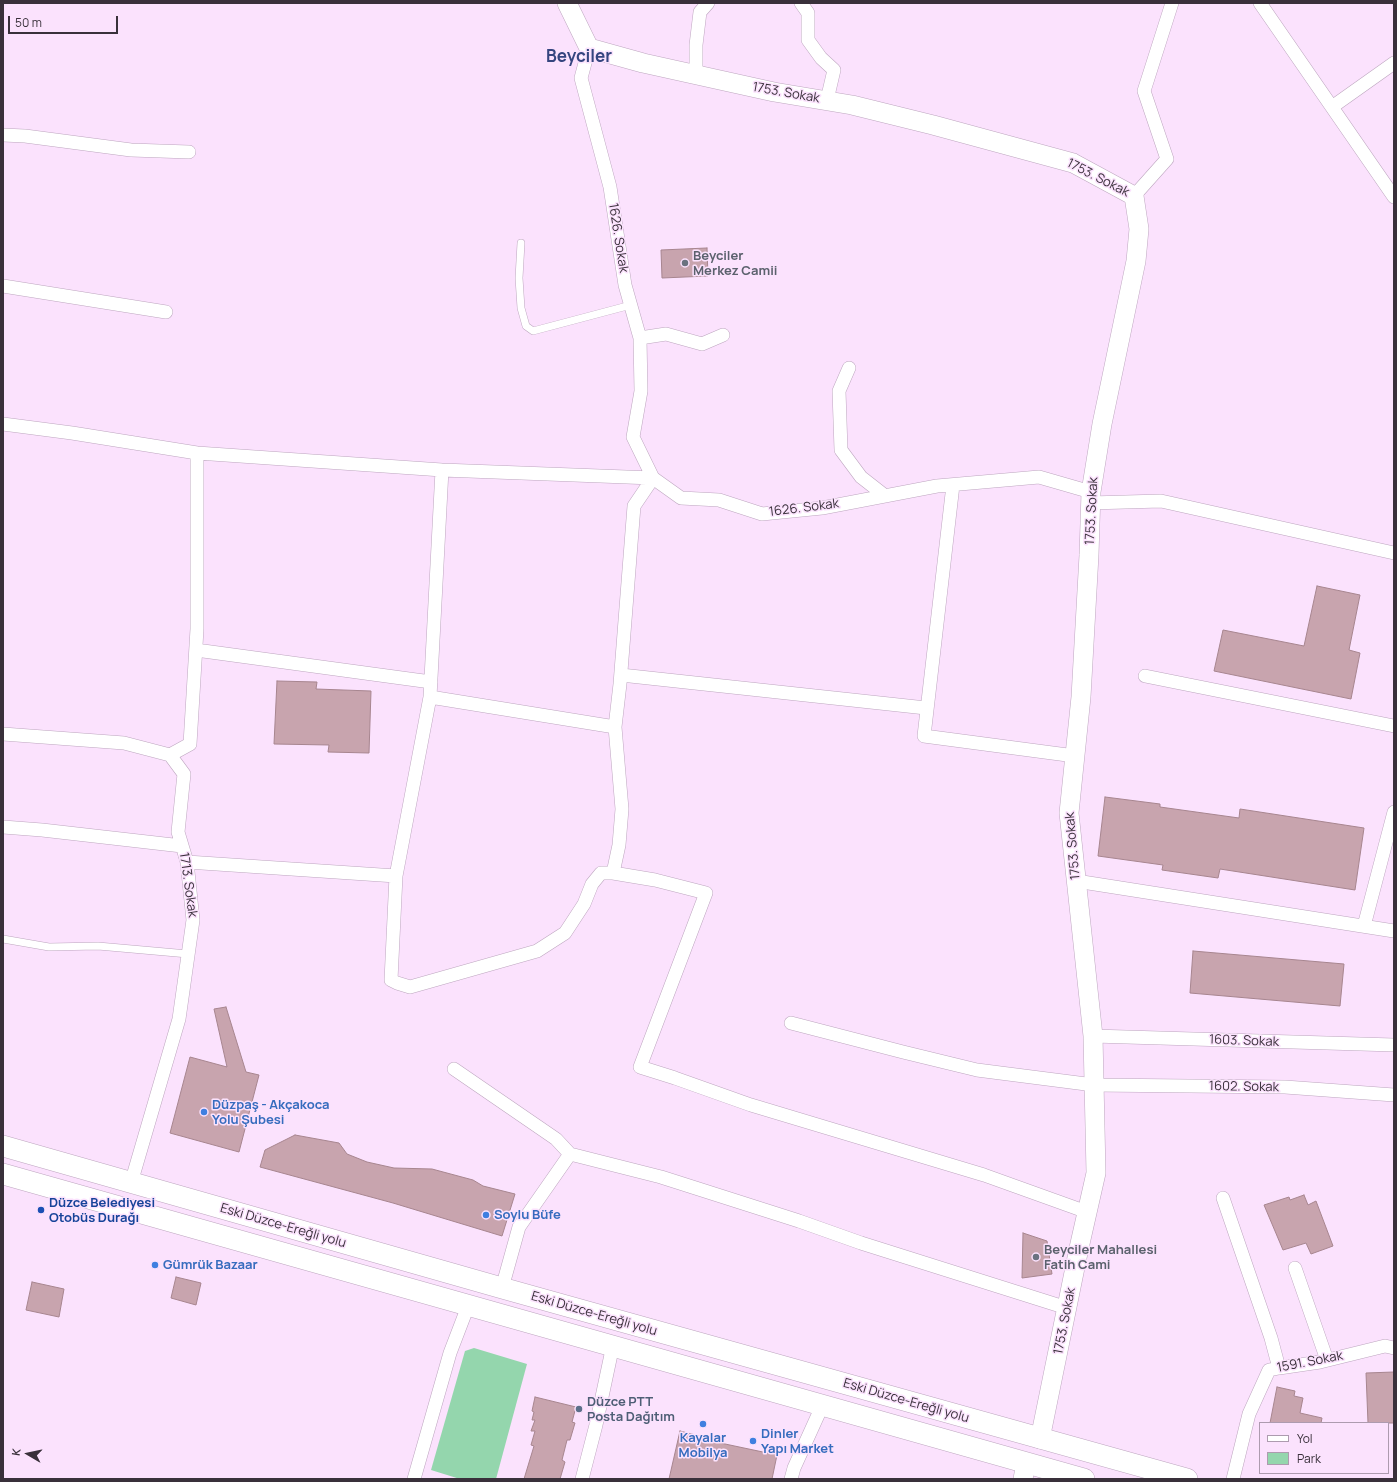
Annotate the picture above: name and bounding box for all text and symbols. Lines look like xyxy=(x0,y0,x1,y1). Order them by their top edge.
scale bar xyxy=(10,8,120,34)
text: 50 m xyxy=(15,14,42,31)
district label: Beyciler xyxy=(546,47,612,67)
street label: 1753. Sokak xyxy=(751,79,821,107)
street label: 1753. Sokak xyxy=(1064,156,1132,200)
street label: 1626. Sokak xyxy=(605,202,631,274)
place label: Beyciler Merkez Camii xyxy=(693,248,777,279)
marker: Beyciler Merkez Camii xyxy=(680,258,690,268)
street label: 1753. Sokak xyxy=(1082,477,1102,545)
street label: 1626. Sokak xyxy=(768,496,840,520)
street label: 1753. Sokak xyxy=(1062,811,1084,881)
street label: 1713. Sokak xyxy=(176,851,200,919)
street label: 1603. Sokak xyxy=(1209,1032,1279,1050)
street label: 1602. Sokak xyxy=(1209,1079,1279,1095)
place label: Düzpaş - Akçakoca Yolu Şubesi xyxy=(212,1097,330,1128)
marker: Düzpaş - Akçakoca Yolu Şubesi xyxy=(199,1107,209,1117)
place label: Düzce Belediyesi Otobüs Durağı xyxy=(49,1195,155,1226)
street label: Eski Düzce-Ereğli yolu xyxy=(218,1201,348,1251)
marker: Düzce Belediyesi Otobüs Durağı xyxy=(36,1205,46,1215)
place label: Soylu Büfe xyxy=(494,1207,561,1223)
marker: Soylu Büfe xyxy=(481,1210,491,1220)
place label: Beyciler Mahallesi Fatih Cami xyxy=(1044,1242,1157,1273)
marker: Beyciler Mahallesi Fatih Cami xyxy=(1031,1252,1041,1262)
place label: Gümrük Bazaar xyxy=(163,1257,258,1273)
marker: Gümrük Bazaar xyxy=(150,1260,160,1270)
street label: 1753. Sokak xyxy=(1051,1286,1079,1356)
street label: Eski Düzce-Ereğli yolu xyxy=(529,1289,659,1339)
street label: 1591. Sokak xyxy=(1276,1348,1344,1376)
street label: Eski Düzce-Ereğli yolu xyxy=(841,1376,971,1426)
place label: Düzce PTT Posta Dağıtım xyxy=(587,1394,675,1425)
marker: Düzce PTT Posta Dağıtım xyxy=(574,1404,584,1414)
marker: Kayalar Mobilya xyxy=(698,1419,708,1429)
legend xyxy=(1259,1422,1389,1474)
place label: Dinler Yapı Market xyxy=(761,1426,834,1457)
place label: Kayalar Mobilya xyxy=(679,1430,727,1461)
text: Yol xyxy=(1297,1430,1313,1447)
north arrow xyxy=(8,1434,48,1474)
marker: Dinler Yapı Market xyxy=(748,1436,758,1446)
text: K xyxy=(8,1447,24,1457)
text: Park xyxy=(1297,1450,1321,1467)

